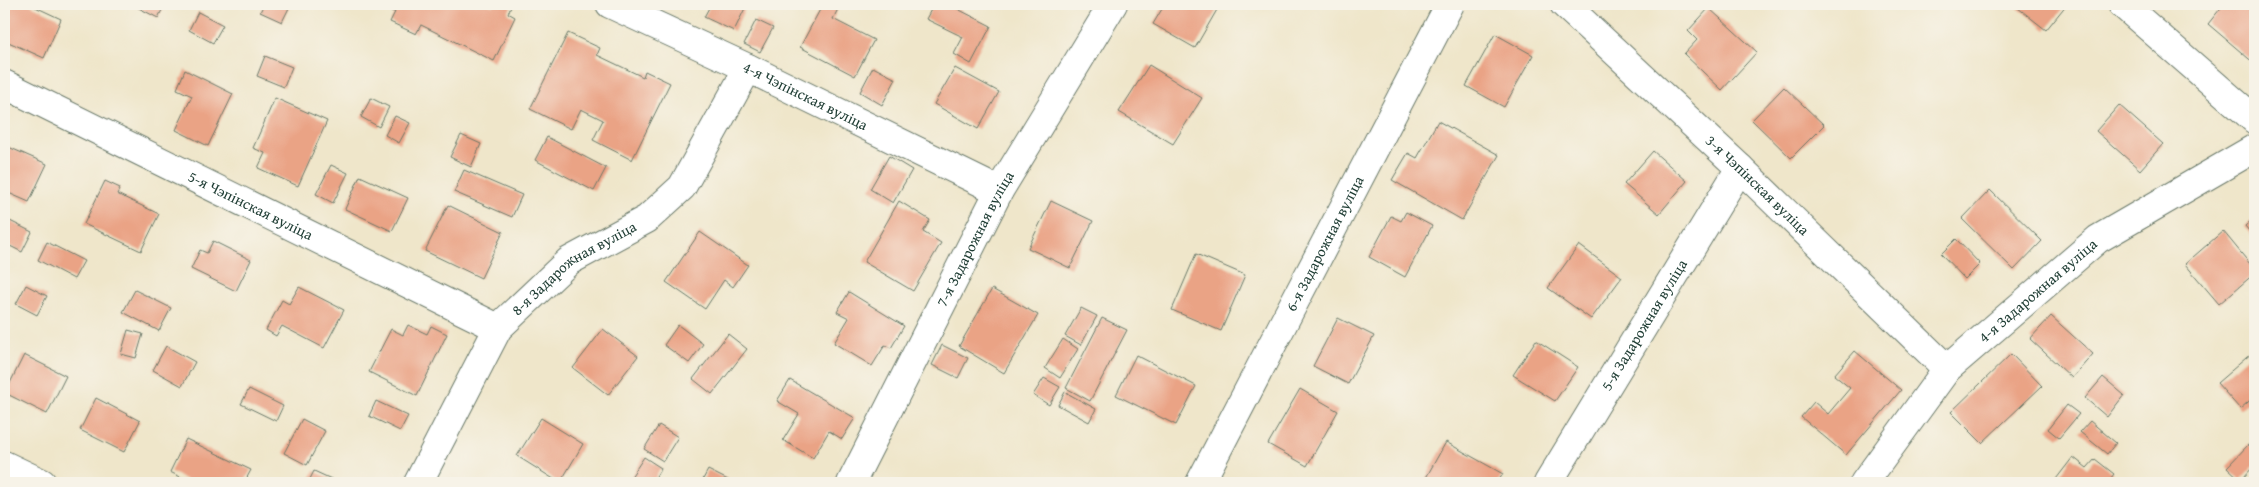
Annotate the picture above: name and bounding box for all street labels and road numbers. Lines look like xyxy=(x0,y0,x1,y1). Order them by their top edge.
street label: 4-я Чэпінская вуліца xyxy=(740,56,872,136)
street label: 3-я Чэпінская вуліца xyxy=(1701,130,1815,240)
street label: 5-я Чэпінская вуліца xyxy=(185,166,317,245)
street label: 7-я Задарожная вуліца xyxy=(931,166,1019,310)
street label: 6-я Задарожная вуліца xyxy=(1280,171,1369,315)
street label: 8-я Задарожная вуліца xyxy=(507,215,641,320)
street label: 4-я Задарожная вуліца xyxy=(1974,233,2102,347)
street label: 5-я Задарожная вуліца xyxy=(1596,254,1692,394)

